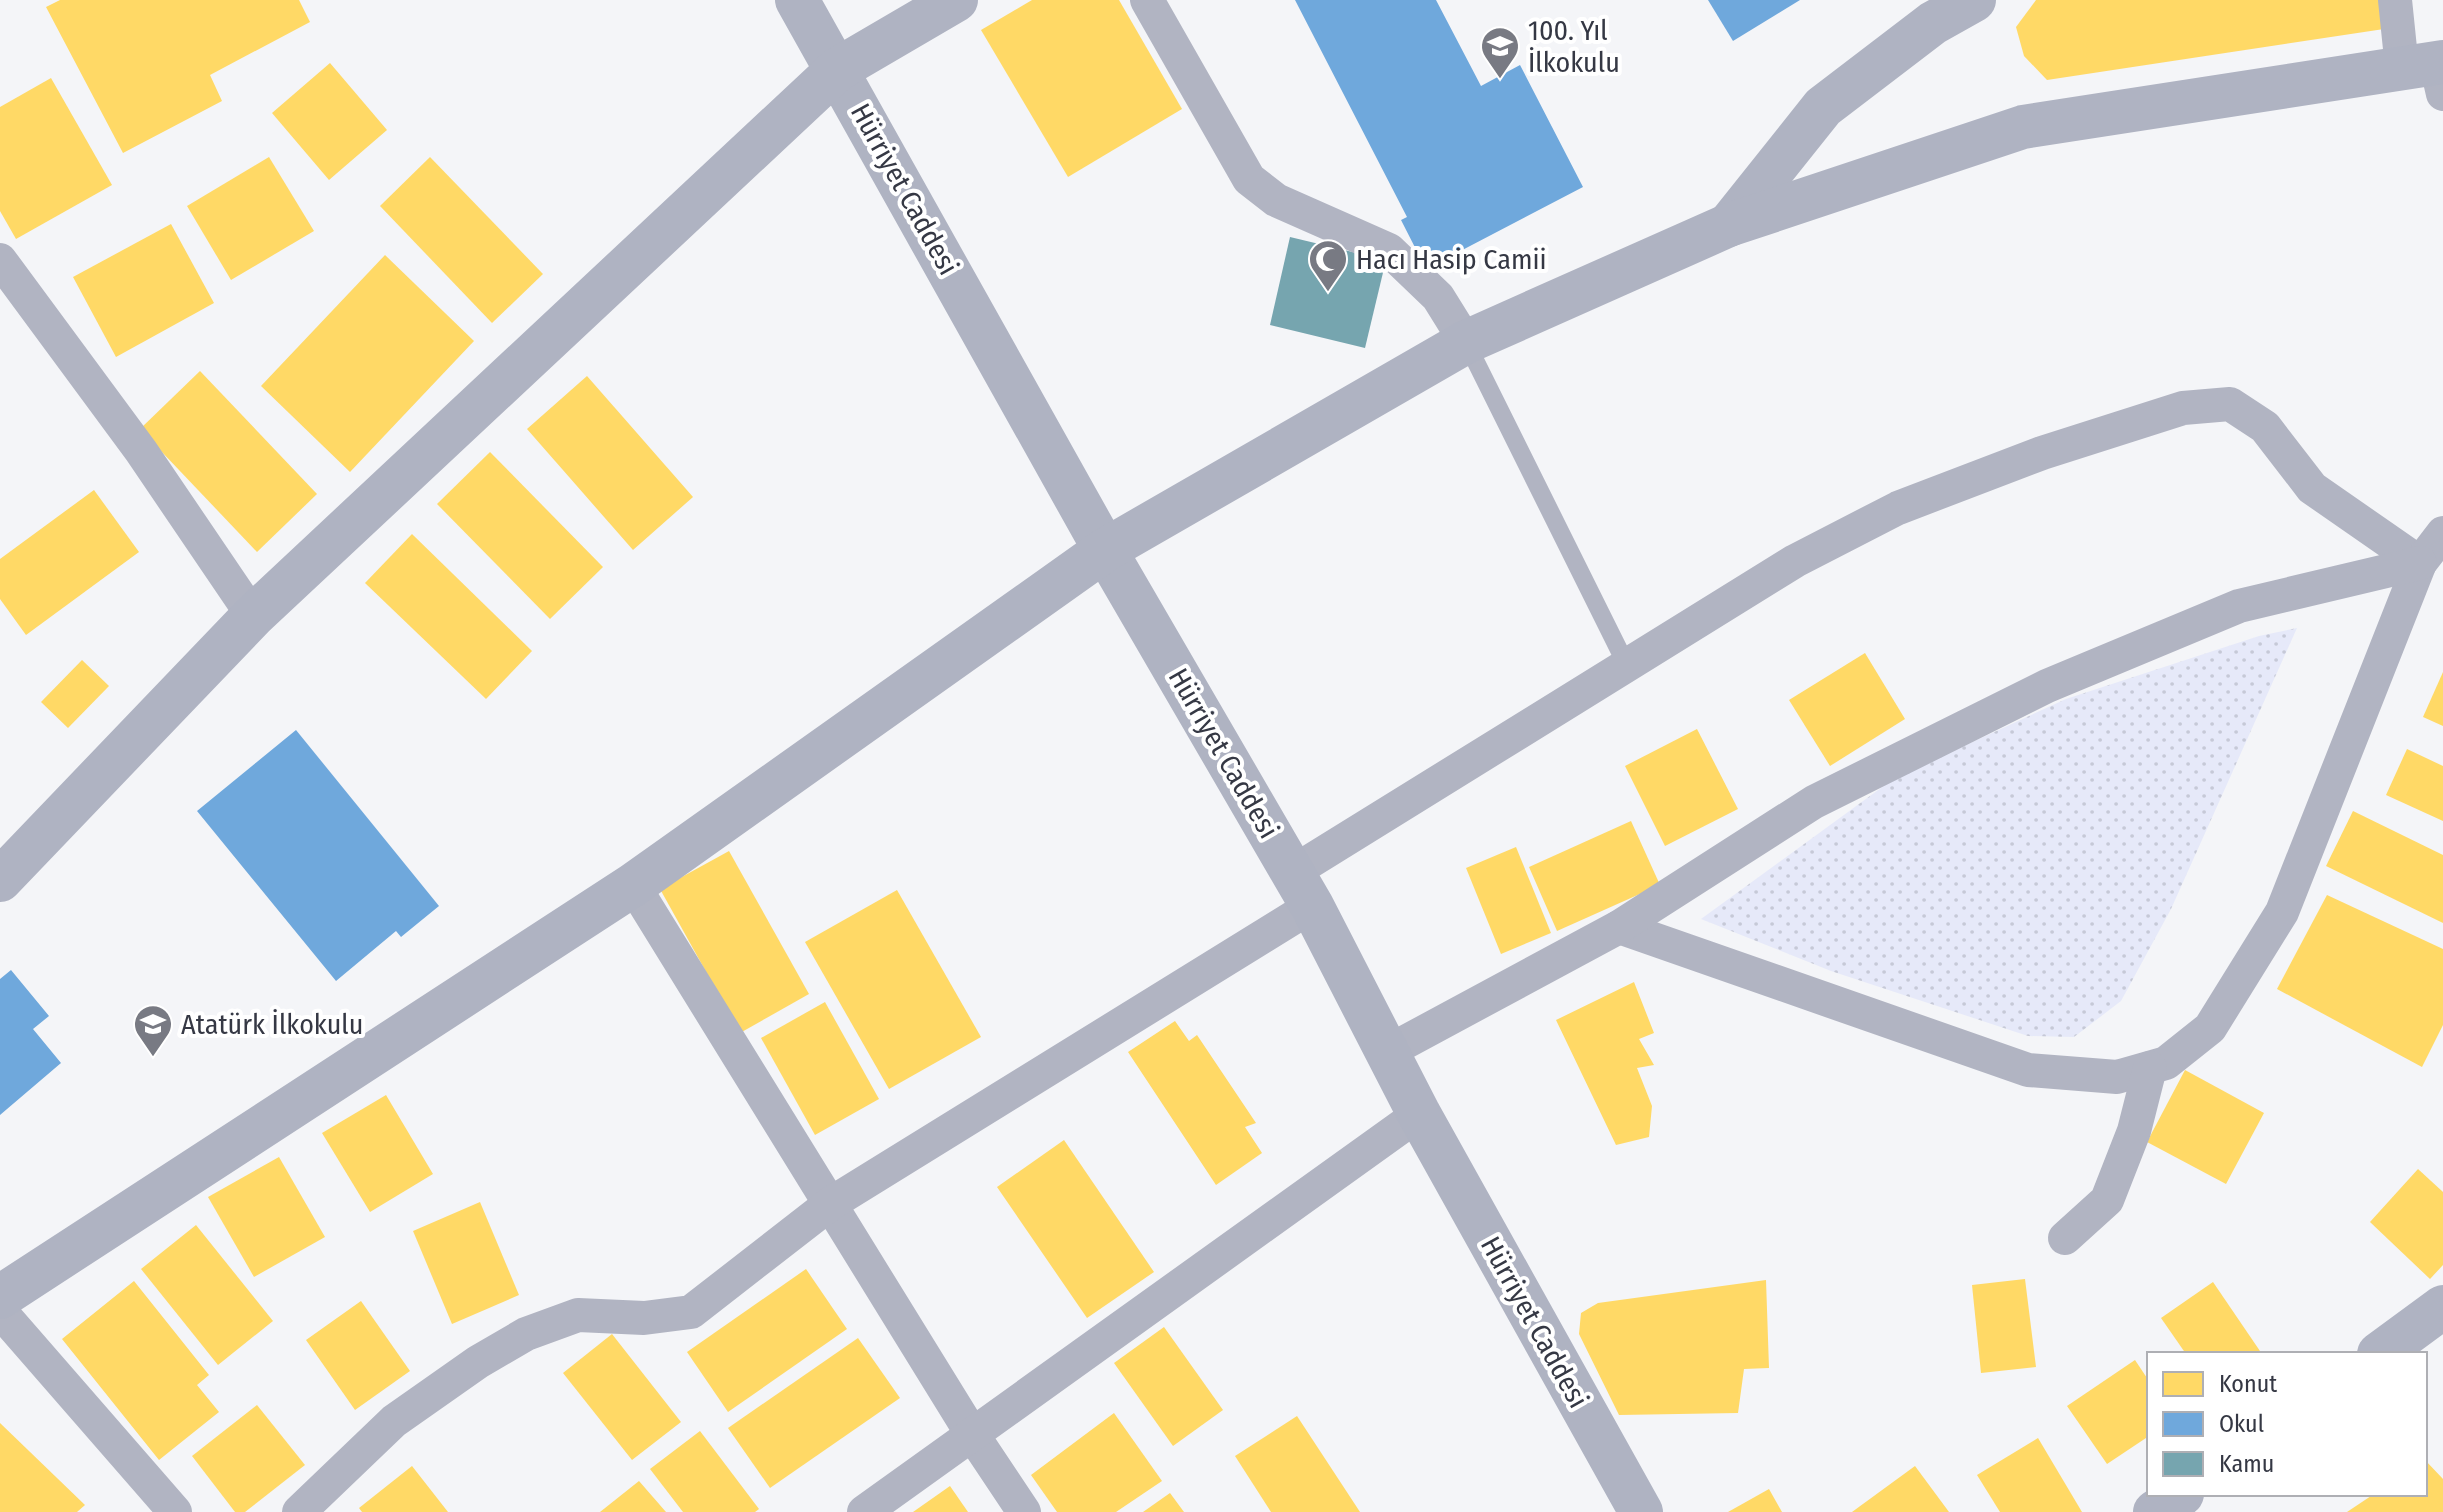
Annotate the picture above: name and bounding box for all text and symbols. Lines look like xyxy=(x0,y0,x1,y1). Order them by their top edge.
place label: 100. Yıl İlkokulu xyxy=(1528,14,1620,79)
school or university icon: 100. Yıl İlkokulu xyxy=(1479,25,1521,80)
street label: Hürriyet Caddesi xyxy=(844,98,965,281)
mosque icon: Hacı Hasip Camii xyxy=(1307,238,1349,293)
place label: Hacı Hasip Camii xyxy=(1356,243,1547,276)
street label: Hürriyet Caddesi xyxy=(1162,662,1286,844)
school or university icon: Atatürk İlkokulu xyxy=(132,1003,174,1058)
place label: Atatürk İlkokulu xyxy=(181,1008,363,1041)
street label: Hürriyet Caddesi xyxy=(1474,1231,1595,1414)
legend xyxy=(2147,1352,2427,1496)
text: Konut xyxy=(2219,1370,2277,1398)
text: Okul xyxy=(2219,1410,2264,1438)
text: Kamu xyxy=(2219,1450,2274,1478)

